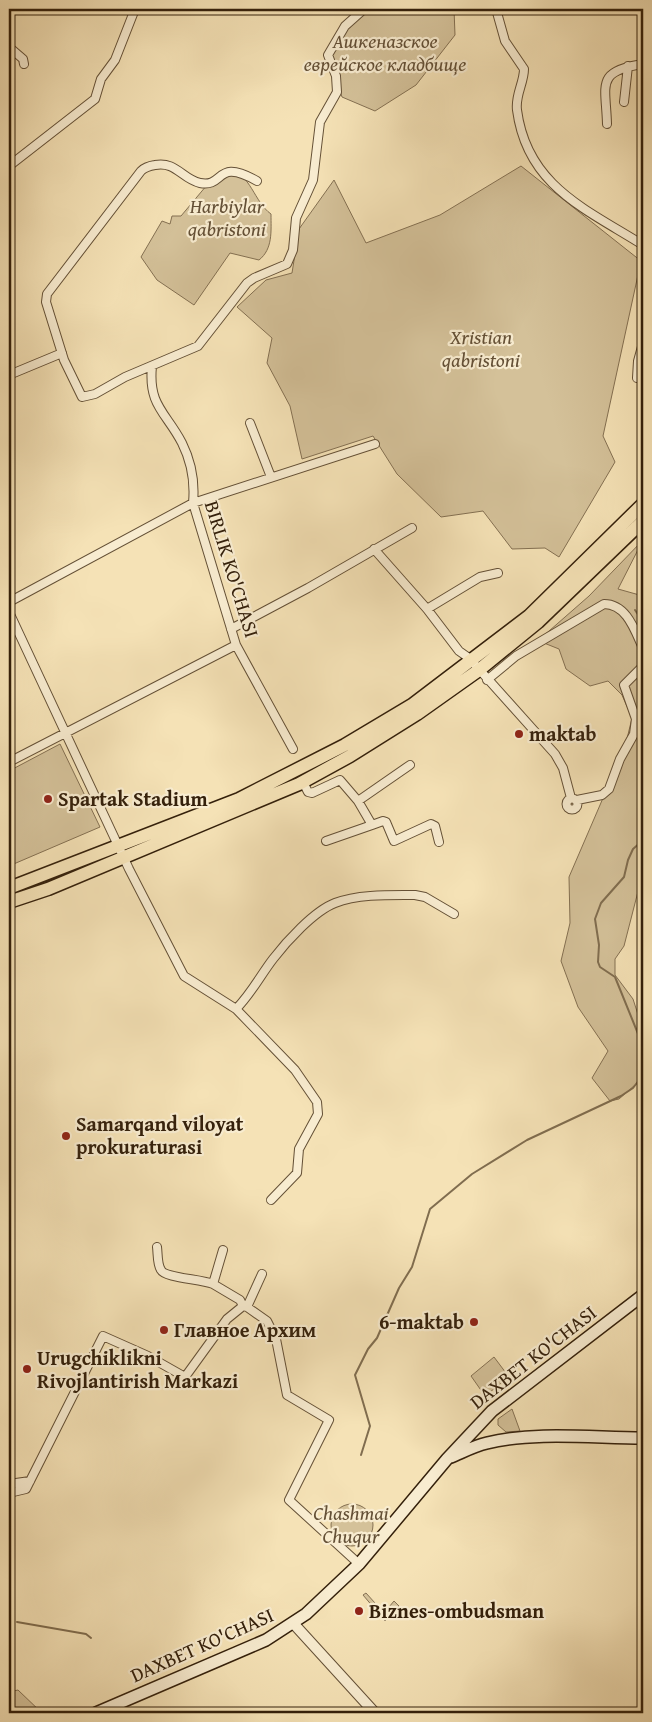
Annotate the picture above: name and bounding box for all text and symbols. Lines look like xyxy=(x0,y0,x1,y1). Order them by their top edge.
park label: Ашкеназское еврейское кладбище xyxy=(304,26,466,78)
park label: Harbiylar qabristoni xyxy=(188,191,266,243)
park label: Xristian qabristoni xyxy=(442,322,520,374)
street label: BIRLIK KO'CHASI xyxy=(198,497,267,641)
place label: maktab xyxy=(529,719,597,748)
marker: maktab xyxy=(513,728,525,740)
place label: Spartak Stadium xyxy=(58,784,208,813)
marker: Spartak Stadium xyxy=(42,793,54,805)
place label: Samarqand viloyat prokuraturasi xyxy=(76,1109,244,1161)
marker: Samarqand viloyat prokuraturasi xyxy=(60,1130,72,1142)
street label: DAXBET KO'CHASI xyxy=(463,1298,602,1415)
place label: 6-maktab xyxy=(379,1307,464,1336)
place label: Главное Архим xyxy=(174,1315,316,1344)
marker: 6-maktab xyxy=(468,1316,480,1328)
marker: Главное Архим xyxy=(158,1324,170,1336)
place label: Urugchiklikni Rivojlantirish Markazi xyxy=(37,1343,238,1395)
marker: Urugchiklikni Rivojlantirish Markazi xyxy=(21,1363,33,1375)
park label: Chashmai Chuqur xyxy=(313,1498,389,1550)
place label: Biznes-ombudsman xyxy=(369,1596,544,1625)
street label: DAXBET KO'CHASI xyxy=(126,1600,278,1689)
marker: Biznes-ombudsman xyxy=(353,1605,365,1617)

